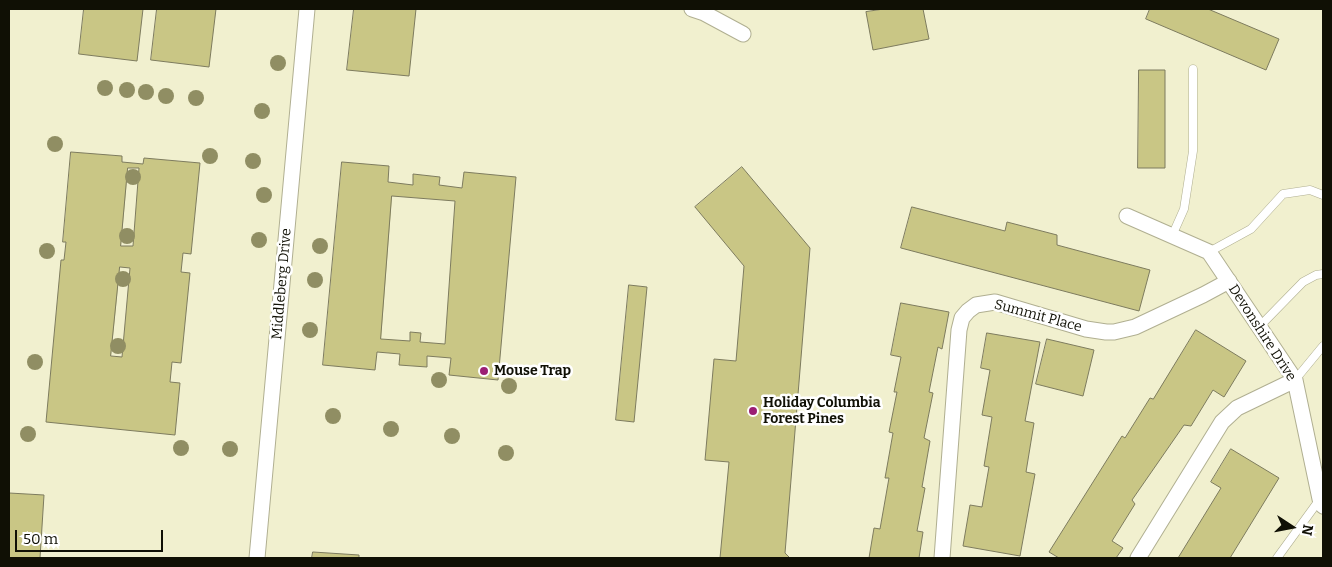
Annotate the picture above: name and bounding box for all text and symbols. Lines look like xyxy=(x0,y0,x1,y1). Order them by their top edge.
street label: Middleberg Drive xyxy=(269,228,295,340)
street label: Devonshire Drive xyxy=(1225,282,1299,384)
street label: Summit Place xyxy=(992,296,1084,336)
place label: Mouse Trap xyxy=(494,363,571,379)
marker: Mouse Trap xyxy=(478,365,490,377)
place label: Holiday Columbia Forest Pines xyxy=(763,395,880,428)
marker: Holiday Columbia Forest Pines xyxy=(747,405,759,417)
north arrow xyxy=(1267,502,1317,552)
scale bar xyxy=(18,520,165,552)
text: N xyxy=(1298,523,1317,537)
text: 50 m xyxy=(23,530,58,548)

